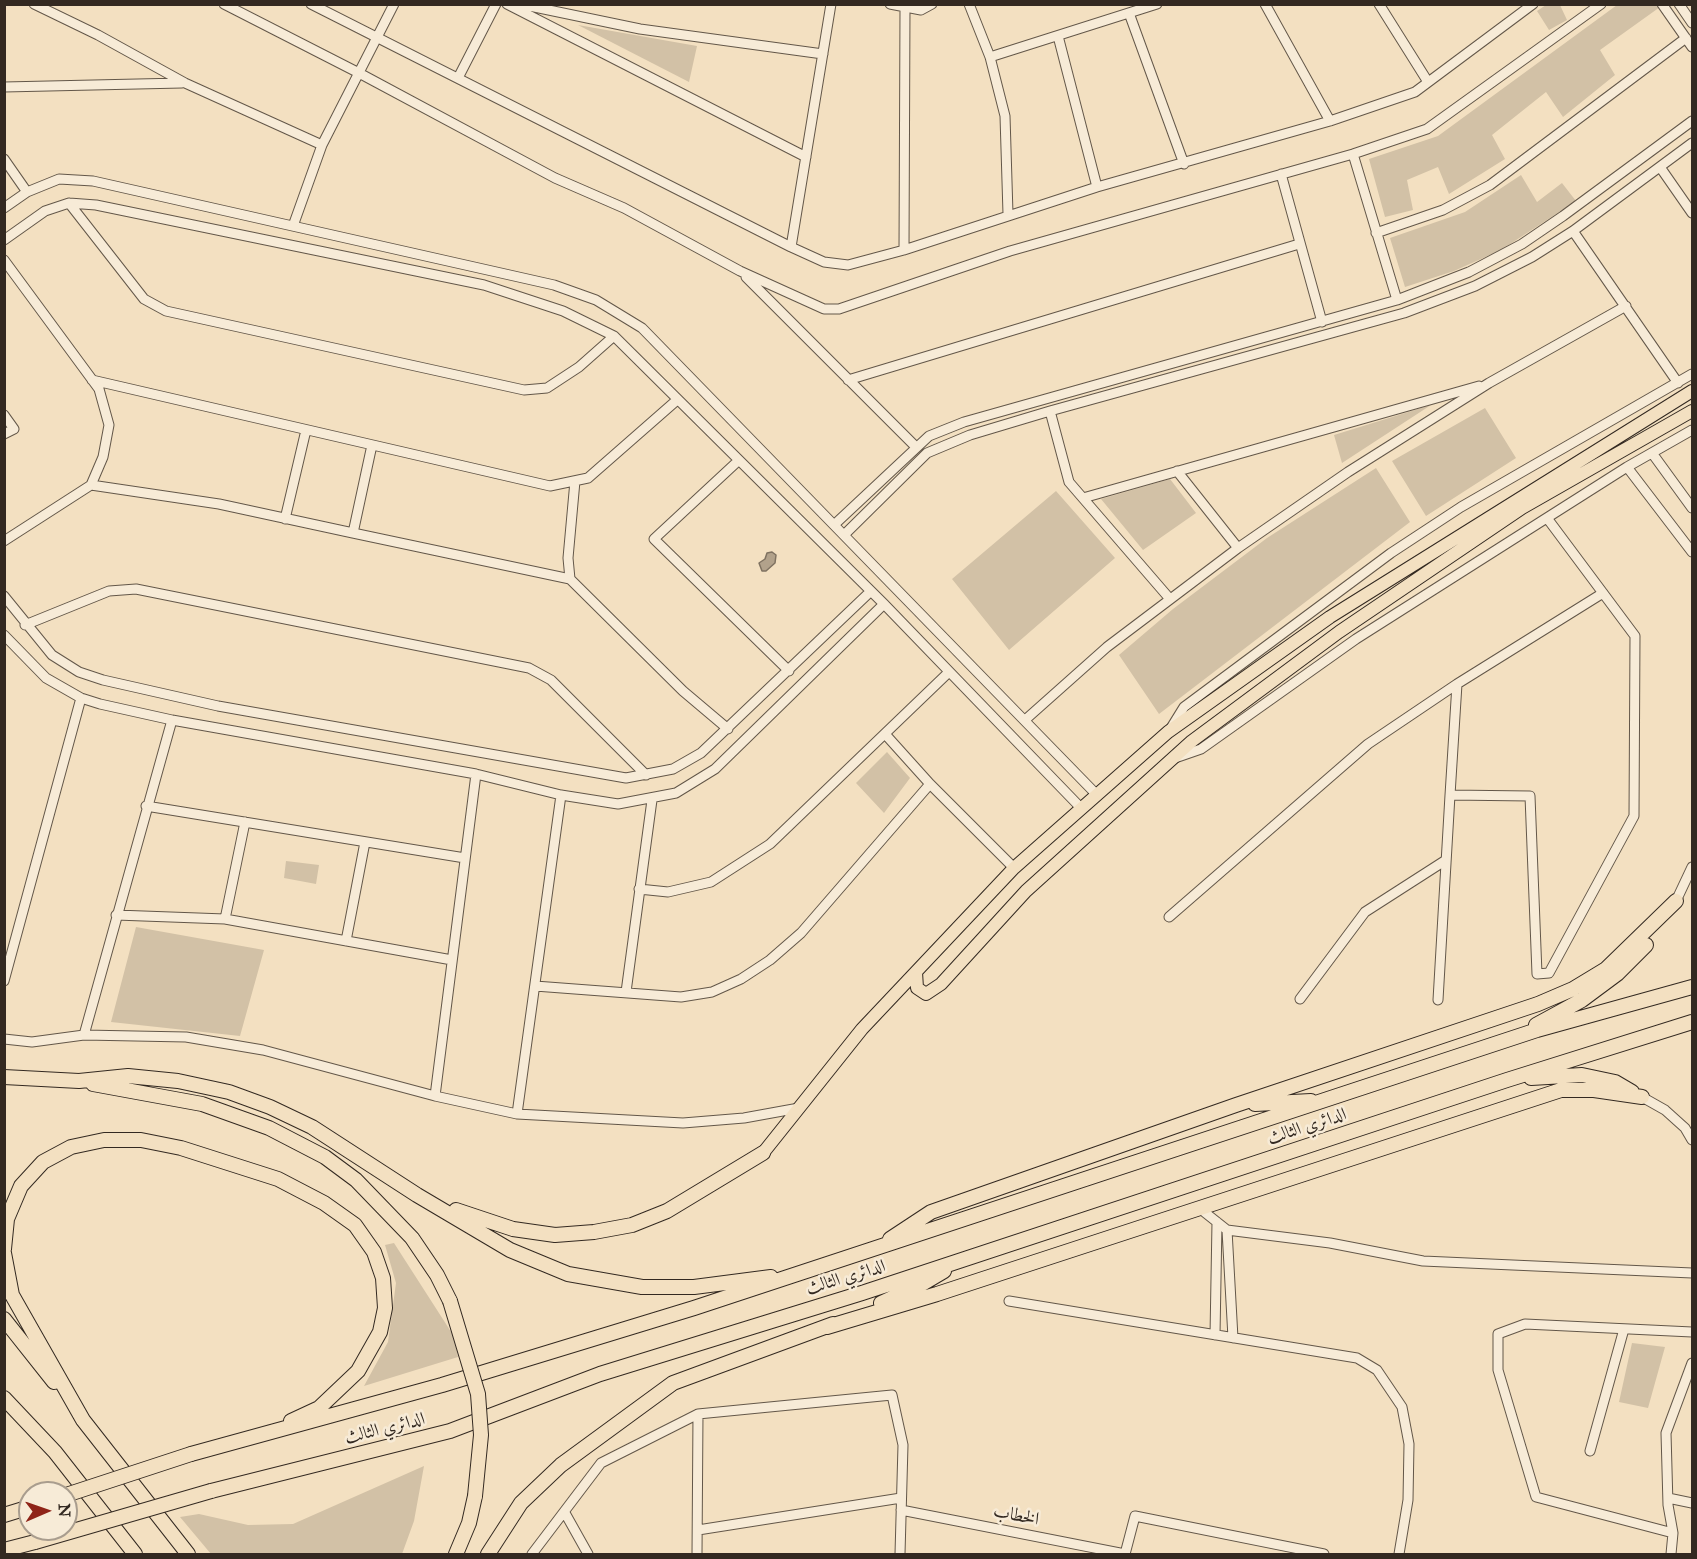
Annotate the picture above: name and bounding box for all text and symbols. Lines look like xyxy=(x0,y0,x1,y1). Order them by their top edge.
street label: الدائري الثالث xyxy=(1265,1104,1349,1150)
street label: الدائري الثالث xyxy=(804,1256,888,1300)
street label: الدائري الثالث xyxy=(343,1409,427,1449)
north arrow xyxy=(18,1481,78,1541)
street label: الخطاب xyxy=(991,1501,1041,1531)
text: N xyxy=(55,1503,74,1518)

